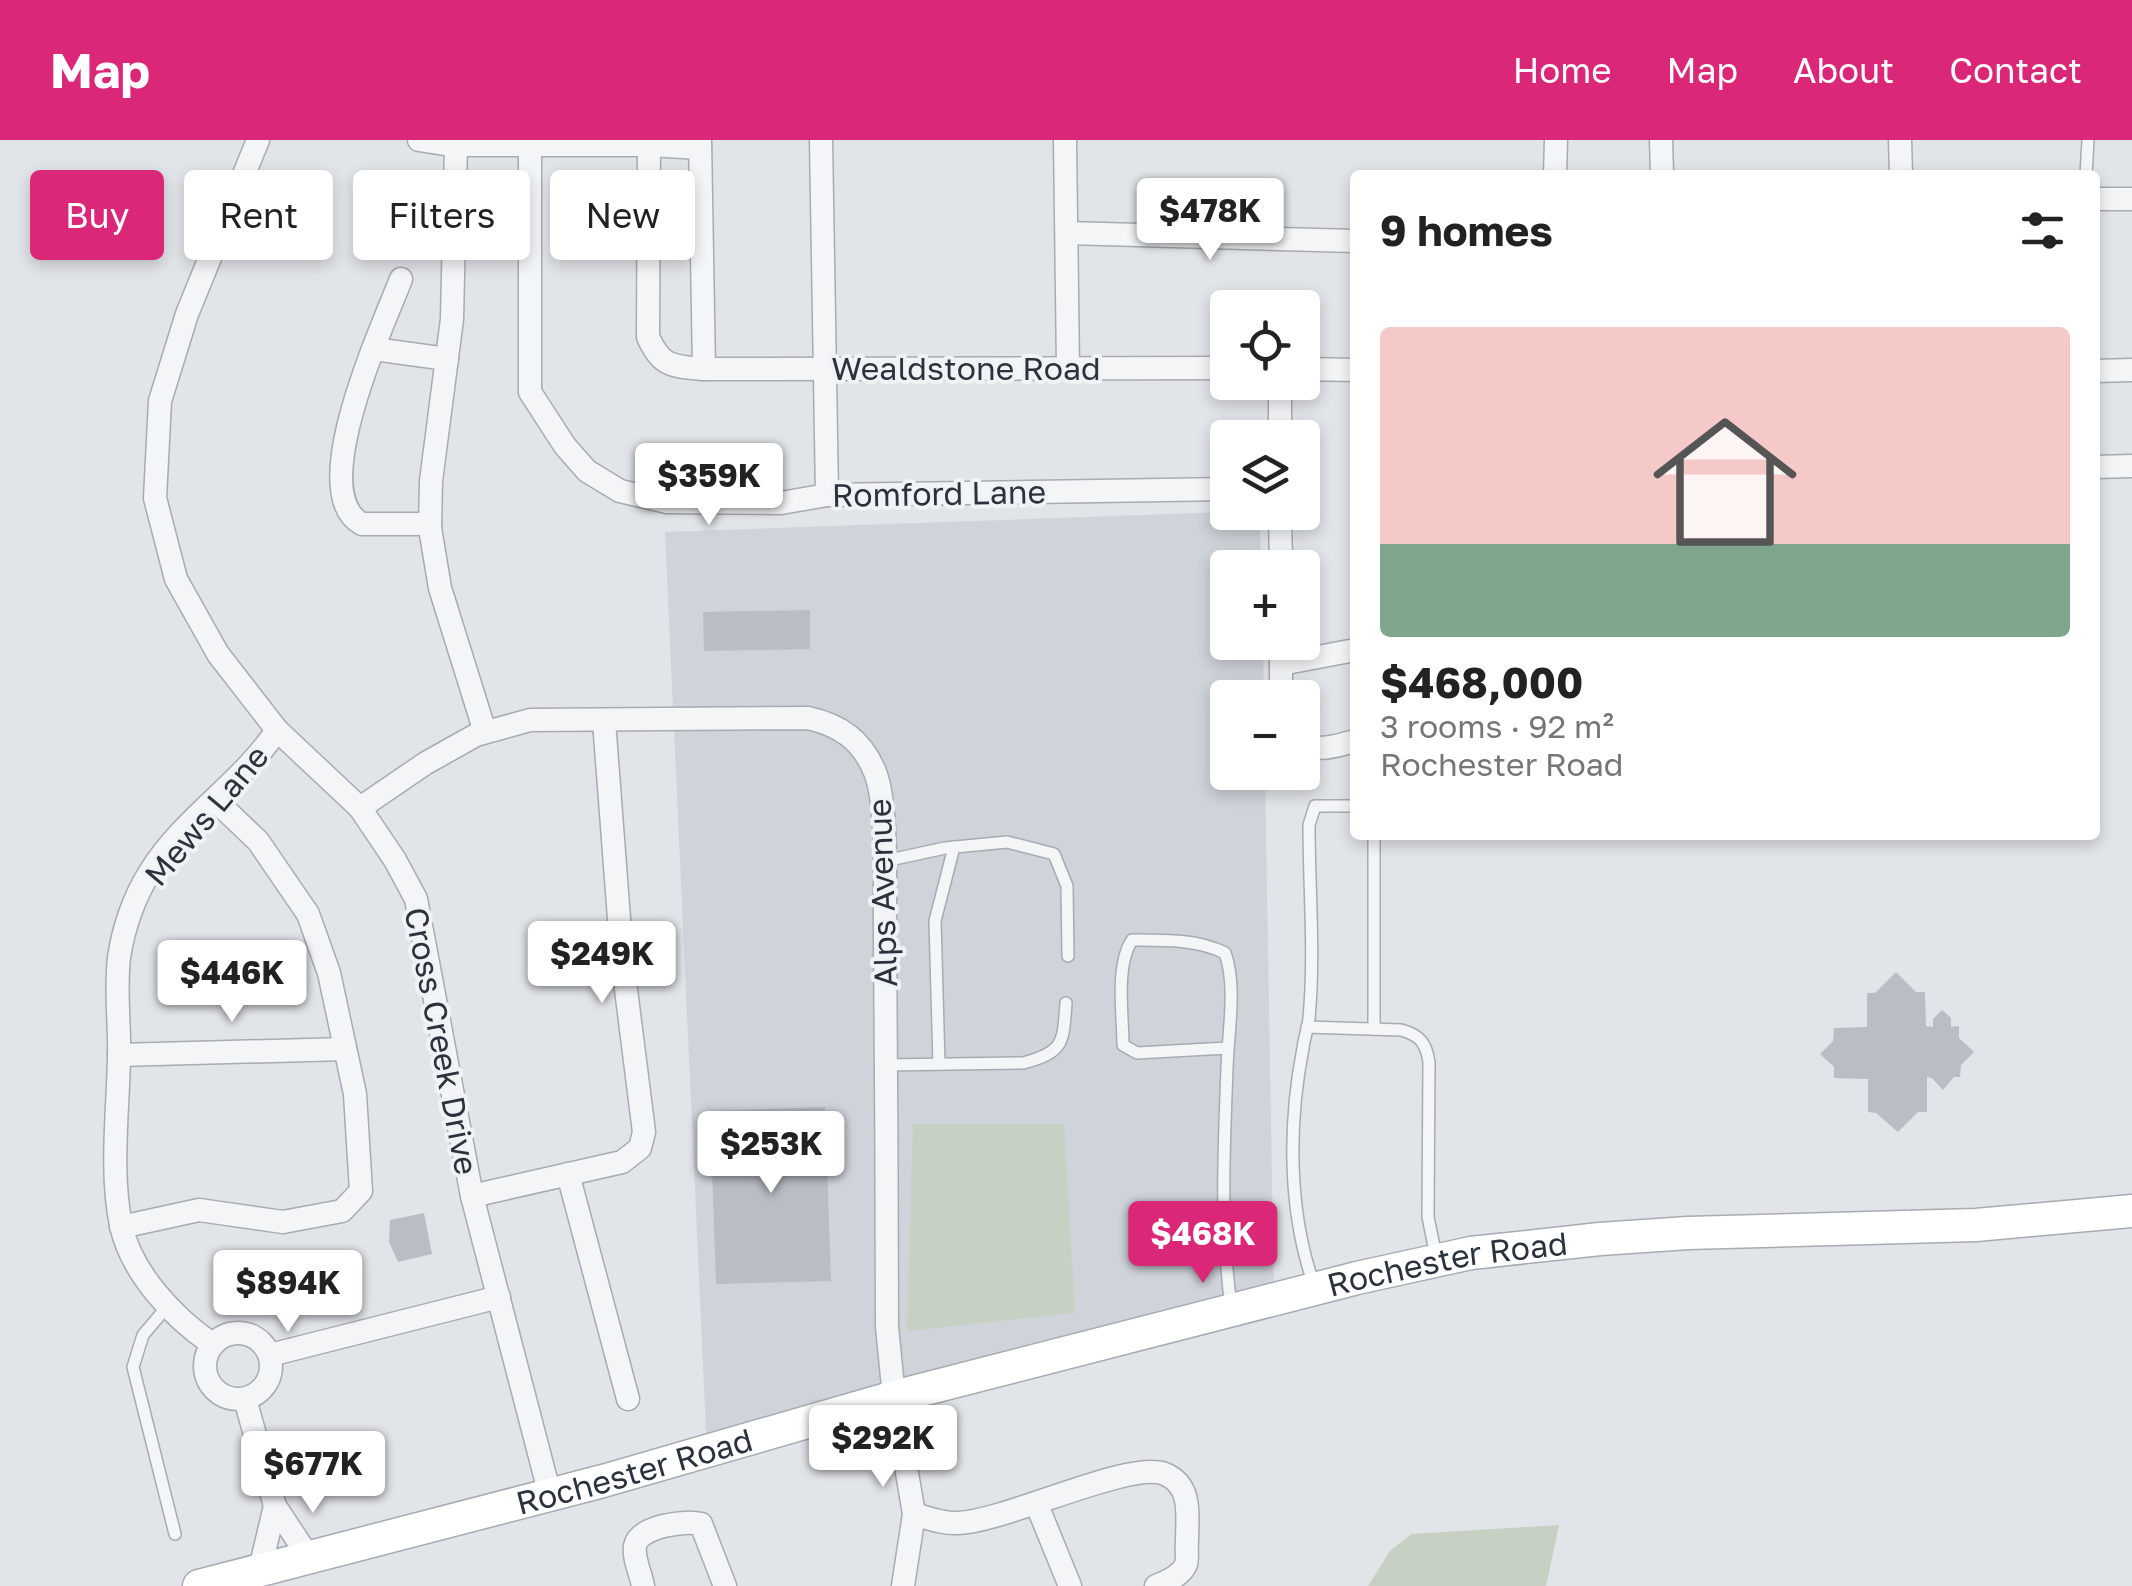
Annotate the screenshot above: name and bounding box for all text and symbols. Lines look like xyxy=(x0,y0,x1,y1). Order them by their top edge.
text: Map xyxy=(50,41,150,99)
text: Home xyxy=(1513,49,1612,91)
text: Map xyxy=(1667,49,1738,91)
text: About xyxy=(1793,49,1894,91)
text: Contact xyxy=(1949,49,2082,91)
chip: Buy xyxy=(30,170,164,260)
chip: Rent xyxy=(184,170,333,260)
chip: Filters xyxy=(353,170,530,260)
chip: New xyxy=(550,170,695,260)
pin: $478K xyxy=(1140,178,1280,263)
text: $478K xyxy=(1159,191,1261,229)
icon: filters xyxy=(2015,203,2070,258)
text: 9 homes xyxy=(1380,205,1553,255)
map controls xyxy=(1210,290,1320,790)
button: locate xyxy=(1210,290,1320,400)
street label: Wealdstone Road xyxy=(831,349,1101,387)
icon: home xyxy=(1635,392,1815,572)
button: layers xyxy=(1210,420,1320,530)
pin: $359K xyxy=(639,443,779,528)
text: $359K xyxy=(657,456,761,494)
street label: Romford Lane xyxy=(832,472,1046,514)
button: + xyxy=(1210,550,1320,660)
text: $468,000 xyxy=(1380,657,1583,707)
button: − xyxy=(1210,680,1320,790)
text: 3 rooms · 92 m² xyxy=(1380,707,1614,745)
street label: Mews Lane xyxy=(136,737,276,893)
text: Rochester Road xyxy=(1380,745,1624,783)
street label: Alps Avenue xyxy=(860,798,904,988)
street label: Cross Creek Drive xyxy=(397,904,487,1178)
pin: $249K xyxy=(532,921,672,1006)
text: $249K xyxy=(550,934,654,972)
pin: $446K xyxy=(162,940,302,1025)
text: $446K xyxy=(180,953,284,991)
pin: $253K xyxy=(701,1111,841,1196)
text: $253K xyxy=(719,1124,823,1162)
pin: $468K xyxy=(1133,1201,1273,1286)
text: $468K xyxy=(1150,1214,1256,1252)
street label: Rochester Road xyxy=(1323,1224,1569,1304)
pin: $894K xyxy=(218,1250,358,1335)
text: $894K xyxy=(235,1263,341,1301)
pin: $292K xyxy=(813,1405,953,1490)
text: $292K xyxy=(831,1418,935,1456)
street label: Rochester Road xyxy=(512,1420,757,1522)
pin: $677K xyxy=(243,1431,383,1516)
text: $677K xyxy=(263,1444,363,1482)

